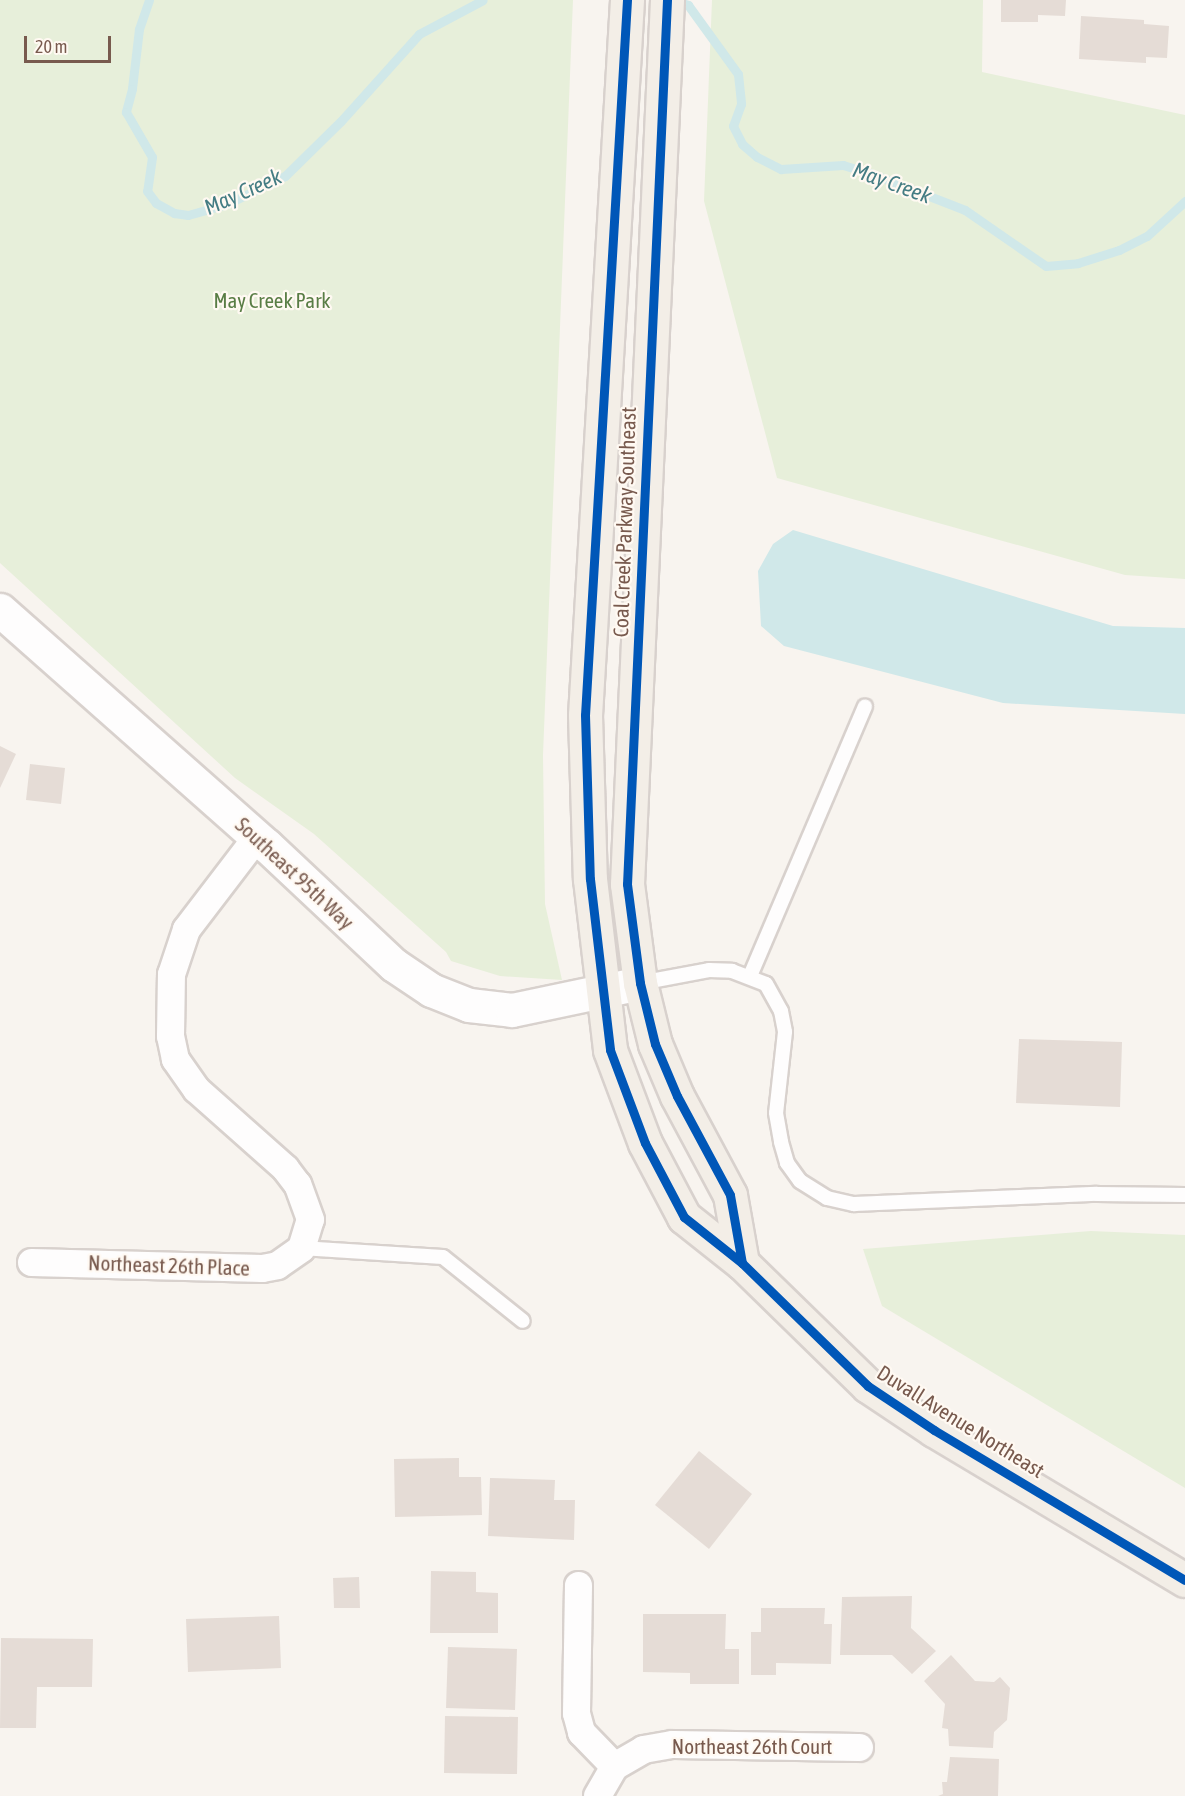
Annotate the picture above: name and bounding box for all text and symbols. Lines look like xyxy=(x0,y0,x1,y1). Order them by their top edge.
scale bar xyxy=(27,24,114,62)
text: 20 m xyxy=(35,36,67,57)
water label: May Creek xyxy=(849,157,935,209)
water label: May Creek xyxy=(200,163,286,221)
park label: May Creek Park xyxy=(213,287,331,313)
street label: Coal Creek Parkway Southeast xyxy=(607,406,641,638)
street label: Southeast 95th Way xyxy=(231,812,359,934)
street label: Northeast 26th Place xyxy=(88,1250,250,1280)
street label: Duvall Avenue Northeast xyxy=(873,1359,1049,1483)
street label: Northeast 26th Court xyxy=(672,1733,832,1759)

